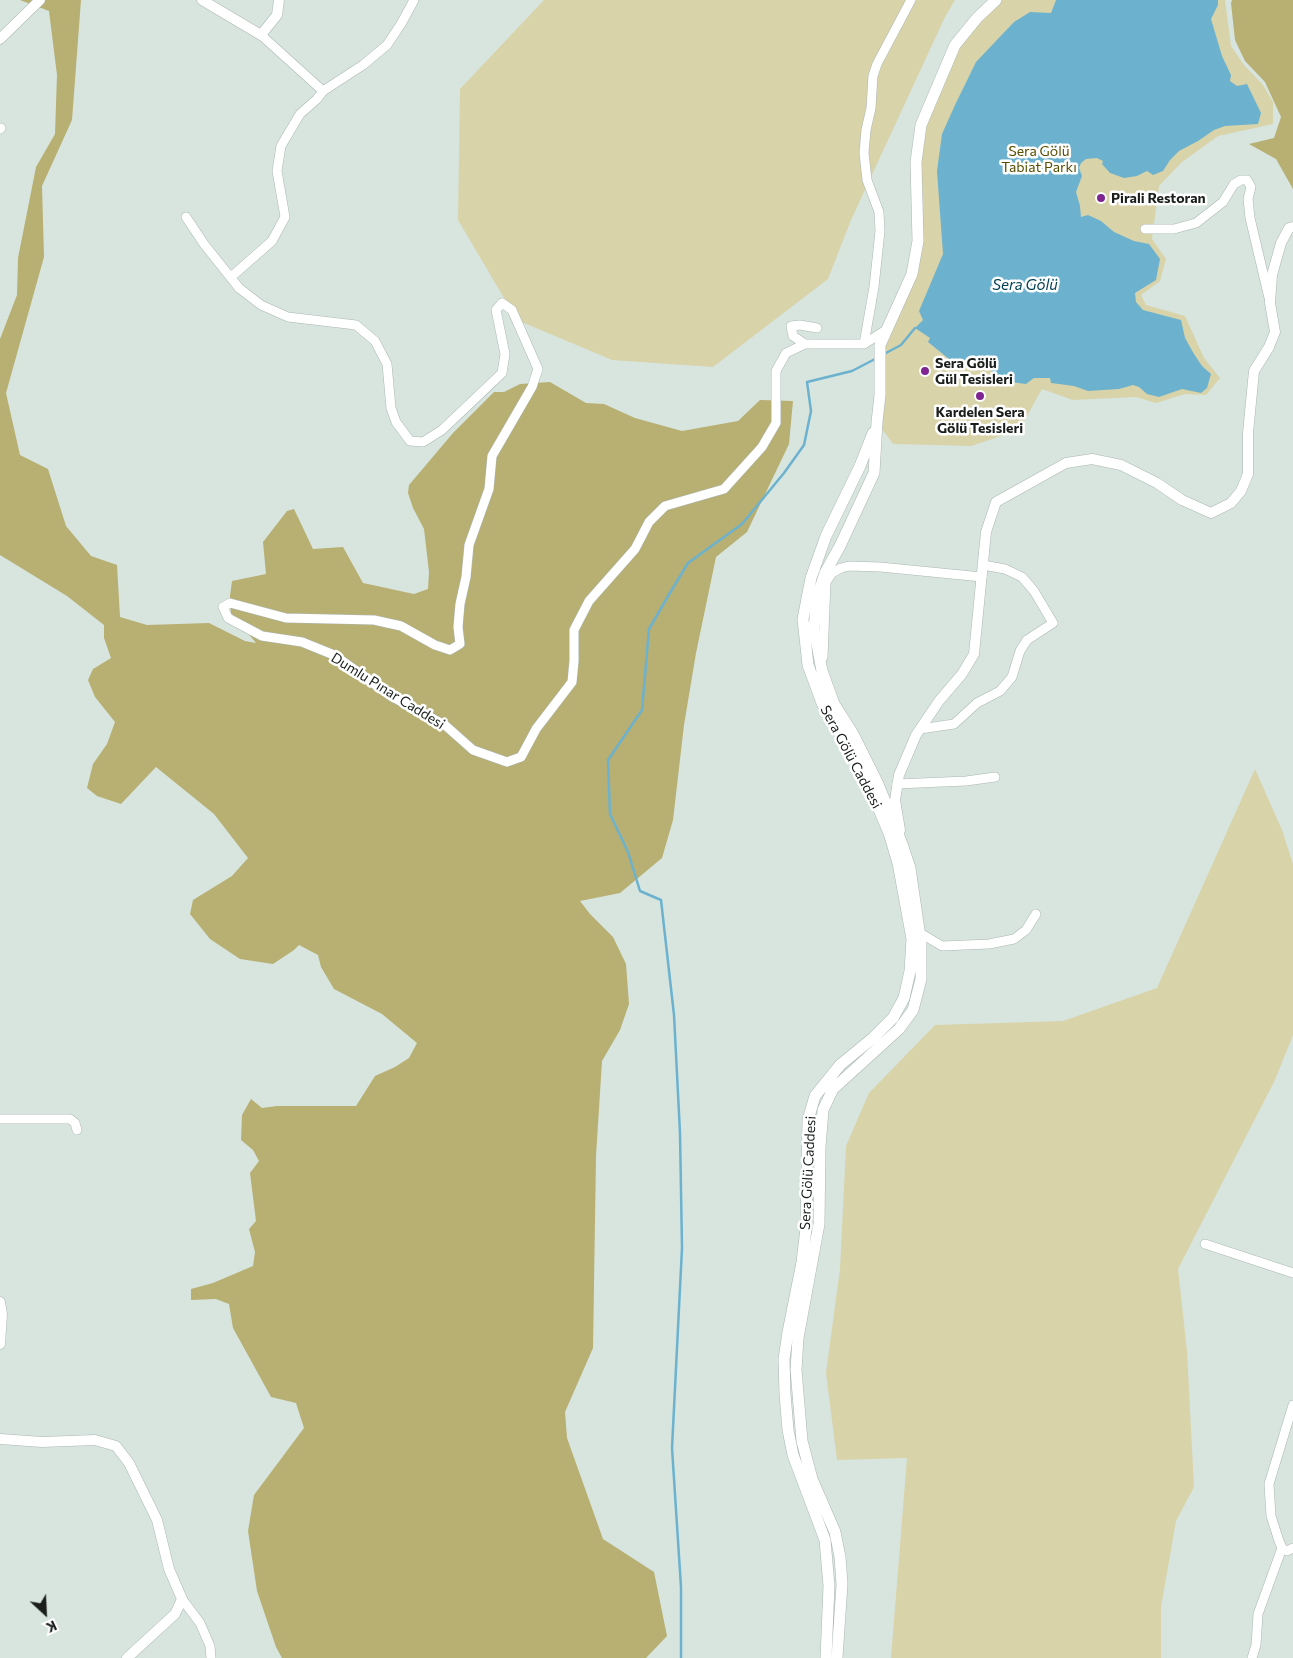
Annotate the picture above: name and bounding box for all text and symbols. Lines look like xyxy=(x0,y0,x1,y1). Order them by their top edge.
park label: Sera Gölü Tabiat Parkı xyxy=(1001,143,1077,176)
place label: Pirali Restoran xyxy=(1111,190,1206,206)
marker: Pirali Restoran xyxy=(1095,192,1107,204)
water label: Sera Gölü xyxy=(992,276,1058,294)
place label: Sera Gölü Gül Tesisleri xyxy=(935,355,1013,388)
marker: Sera Gölü Gül Tesisleri xyxy=(919,365,931,377)
marker: Kardelen Sera Gölü Tesisleri xyxy=(974,390,986,402)
place label: Kardelen Sera Gölü Tesisleri xyxy=(935,404,1025,437)
street label: Dumlu Pınar Caddesi xyxy=(328,649,448,733)
street label: Sera Gölü Caddesi xyxy=(817,703,885,811)
street label: Sera Gölü Caddesi xyxy=(797,1116,819,1230)
north arrow xyxy=(20,1588,70,1638)
text: K xyxy=(44,1617,60,1637)

